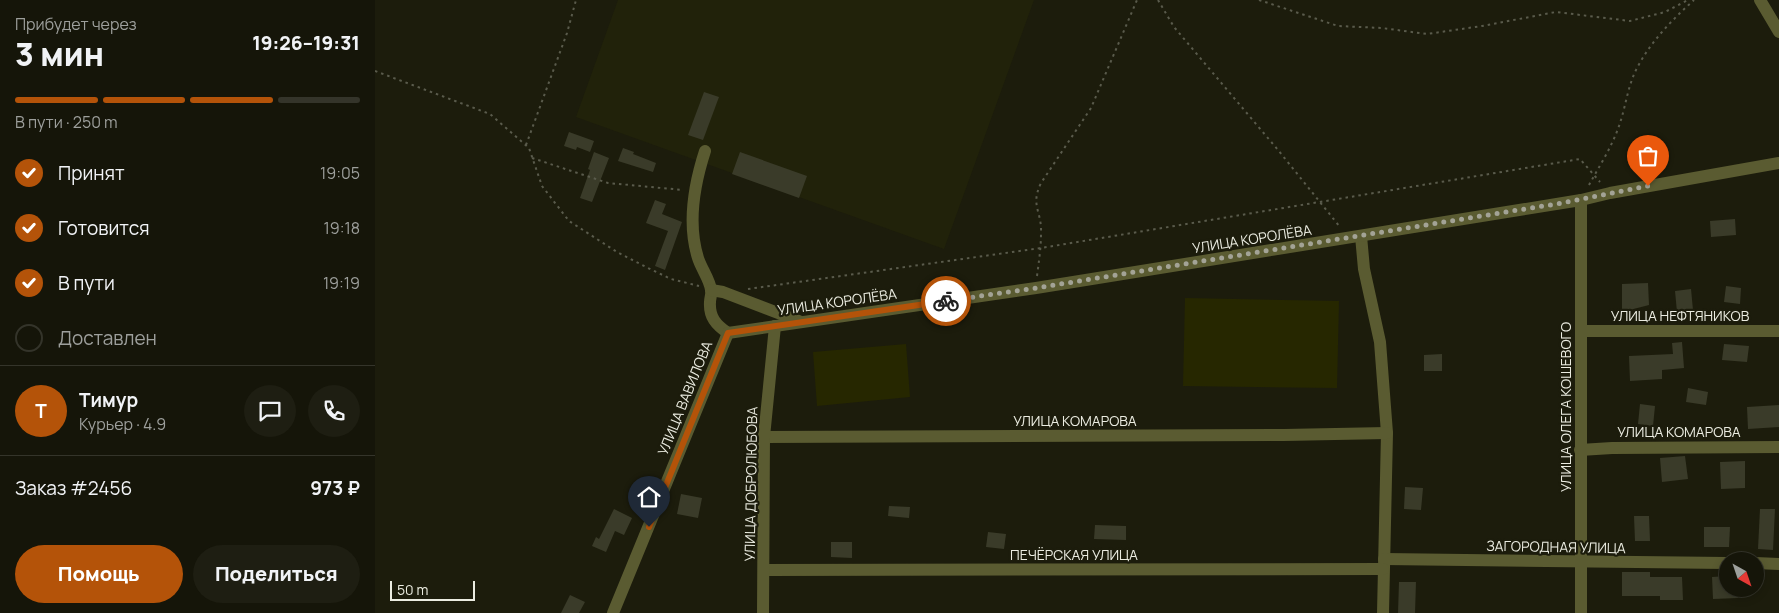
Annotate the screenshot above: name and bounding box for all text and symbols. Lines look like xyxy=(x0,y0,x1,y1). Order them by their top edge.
text: Прибудет через xyxy=(15,13,137,35)
text: 19:26–19:31 xyxy=(252,30,360,56)
text: 3 мин xyxy=(15,32,104,76)
text: В пути · 250 m xyxy=(15,111,118,133)
pin xyxy=(1627,135,1669,186)
icon: bag xyxy=(1634,142,1662,170)
icon: check xyxy=(15,159,43,187)
text: Принят xyxy=(58,160,125,186)
text: 19:05 xyxy=(320,162,360,184)
icon: check xyxy=(15,214,43,242)
text: Готовится xyxy=(58,215,150,241)
text: 19:18 xyxy=(324,217,360,239)
street label: УЛИЦА КОРОЛЁВА xyxy=(1191,220,1313,257)
icon: check xyxy=(15,269,43,297)
text: В пути xyxy=(58,270,115,296)
text: 19:19 xyxy=(323,272,360,294)
courier xyxy=(921,276,971,326)
street label: УЛИЦА КОРОЛЁВА xyxy=(776,284,898,319)
icon: bike xyxy=(932,287,960,315)
street label: УЛИЦА НЕФТЯНИКОВ xyxy=(1611,306,1750,325)
street label: УЛИЦА ОЛЕГА КОШЕВОГО xyxy=(1556,322,1575,492)
text: Доставлен xyxy=(58,325,157,351)
street label: УЛИЦА ВАВИЛОВА xyxy=(653,338,716,458)
button: chat xyxy=(244,385,296,437)
button: phone xyxy=(308,385,360,437)
text: Тимур xyxy=(79,387,138,413)
text: Т xyxy=(35,398,47,424)
street label: УЛИЦА ДОБРОЛЮБОВА xyxy=(740,406,761,562)
street label: УЛИЦА КОМАРОВА xyxy=(1013,411,1137,430)
text: Курьер · 4.9 xyxy=(79,413,166,435)
street label: УЛИЦА КОМАРОВА xyxy=(1617,422,1741,441)
text: Заказ #2456 xyxy=(15,475,132,501)
text: 973 ₽ xyxy=(310,475,360,501)
pin xyxy=(628,476,670,527)
icon: home xyxy=(635,483,663,511)
street label: ЗАГОРОДНАЯ УЛИЦА xyxy=(1486,536,1626,557)
button: Помощь xyxy=(15,545,183,603)
button: Поделиться xyxy=(193,545,360,603)
street label: ПЕЧЁРСКАЯ УЛИЦА xyxy=(1010,545,1138,564)
north arrow xyxy=(1719,552,1764,598)
map controls xyxy=(1719,552,1764,597)
scale bar xyxy=(390,578,475,601)
text: 50 m xyxy=(397,580,428,599)

